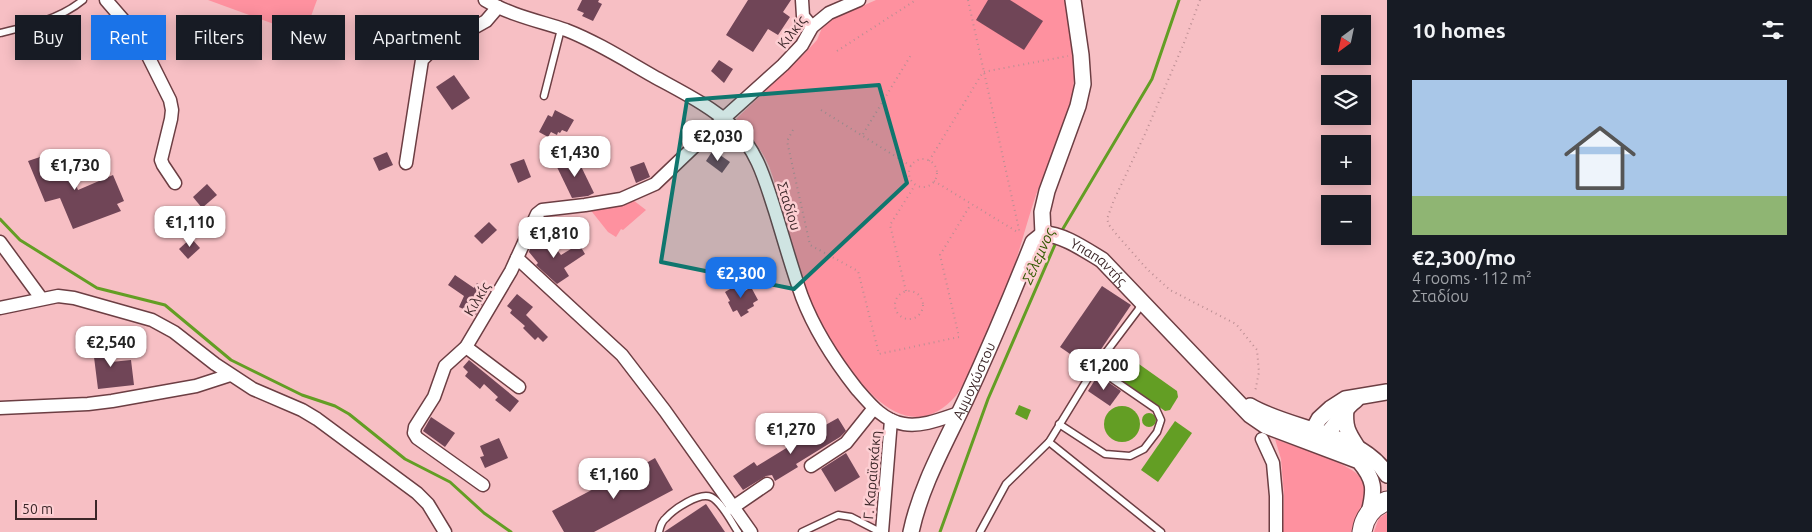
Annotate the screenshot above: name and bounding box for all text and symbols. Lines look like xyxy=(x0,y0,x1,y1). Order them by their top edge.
street label: Κιλκίς xyxy=(774,12,810,51)
chip: Buy xyxy=(15,15,81,60)
chip: Rent xyxy=(91,15,166,60)
chip: Filters xyxy=(176,15,262,60)
chip: New xyxy=(272,15,345,60)
chip: Apartment xyxy=(355,15,479,60)
north arrow xyxy=(1321,15,1371,65)
map controls xyxy=(1321,15,1371,245)
icon: filters xyxy=(1759,16,1787,44)
text: 10 homes xyxy=(1412,18,1506,42)
button: layers xyxy=(1321,75,1371,125)
icon: home xyxy=(1555,113,1645,203)
pin: €2,030 xyxy=(677,120,759,162)
text: €2,030 xyxy=(693,127,743,145)
button: + xyxy=(1321,135,1371,185)
pin: €1,430 xyxy=(534,136,616,178)
text: €1,430 xyxy=(550,143,600,161)
pin: €1,730 xyxy=(34,148,116,191)
text: €1,730 xyxy=(50,156,100,174)
street label: Σταδίου xyxy=(774,180,804,232)
button: − xyxy=(1321,195,1371,245)
pin: €1,110 xyxy=(149,206,231,248)
text: €1,110 xyxy=(165,213,215,231)
pin: €1,810 xyxy=(513,216,595,259)
text: €1,810 xyxy=(529,224,579,242)
water label: Σέλεμνος xyxy=(1018,225,1058,287)
street label: Υπαπαντής xyxy=(1068,235,1131,289)
text: €2,300/mo xyxy=(1412,245,1516,269)
pin: €2,300 xyxy=(700,256,782,299)
text: €2,300 xyxy=(716,264,766,282)
text: 4 rooms · 112 m² xyxy=(1412,269,1532,287)
street label: Κιλκίς xyxy=(461,279,494,319)
text: Σταδίου xyxy=(1412,287,1469,305)
pin: €2,540 xyxy=(70,326,152,368)
text: €2,540 xyxy=(86,333,136,351)
street label: Αμμοχώστου xyxy=(949,340,998,422)
pin: €1,200 xyxy=(1063,348,1145,391)
text: €1,200 xyxy=(1079,356,1129,374)
pin: €1,270 xyxy=(750,412,832,455)
text: €1,270 xyxy=(766,420,816,438)
street label: Γ. Καραϊσκάκη xyxy=(860,430,884,520)
pin: €1,160 xyxy=(573,458,655,500)
text: €1,160 xyxy=(589,465,639,483)
scale bar xyxy=(15,497,98,520)
text: 50 m xyxy=(22,501,53,517)

